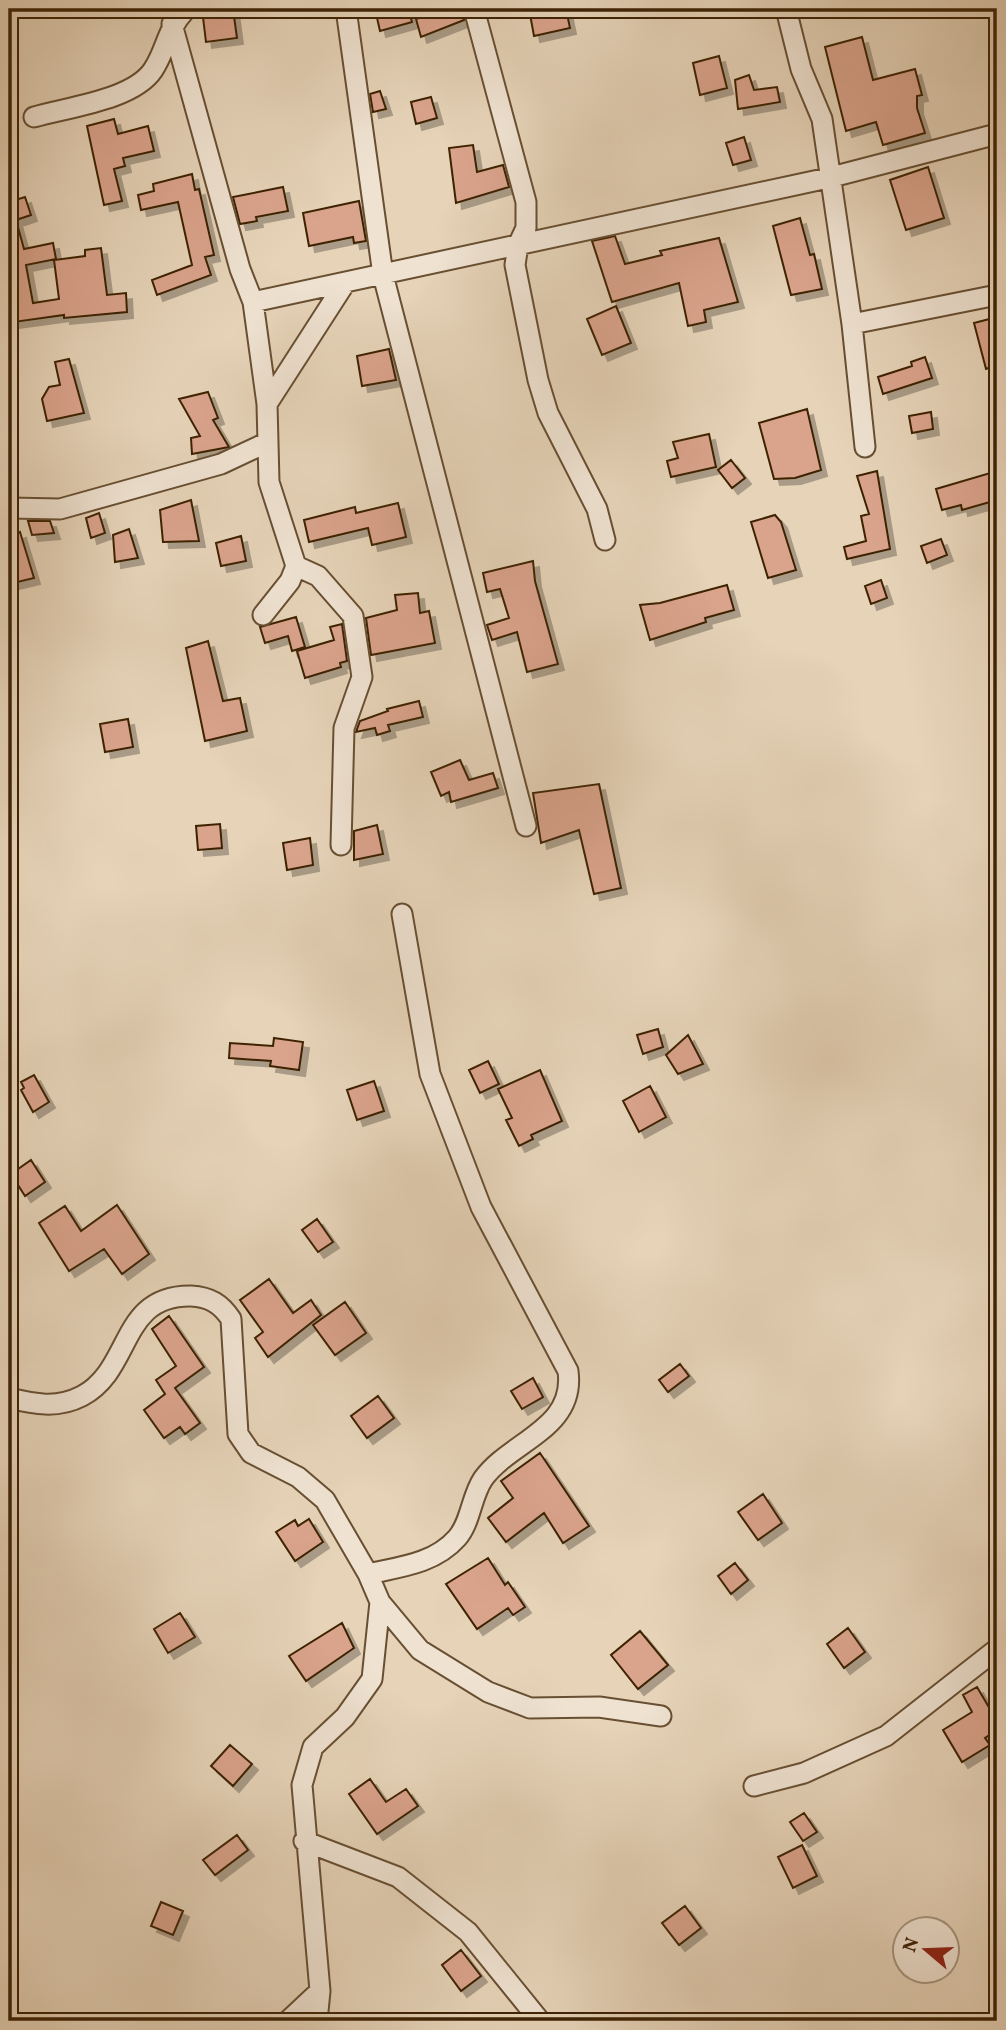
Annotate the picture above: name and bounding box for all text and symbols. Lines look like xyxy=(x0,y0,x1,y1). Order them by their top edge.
north arrow xyxy=(890,1914,960,1984)
text: N xyxy=(897,1934,926,1956)

